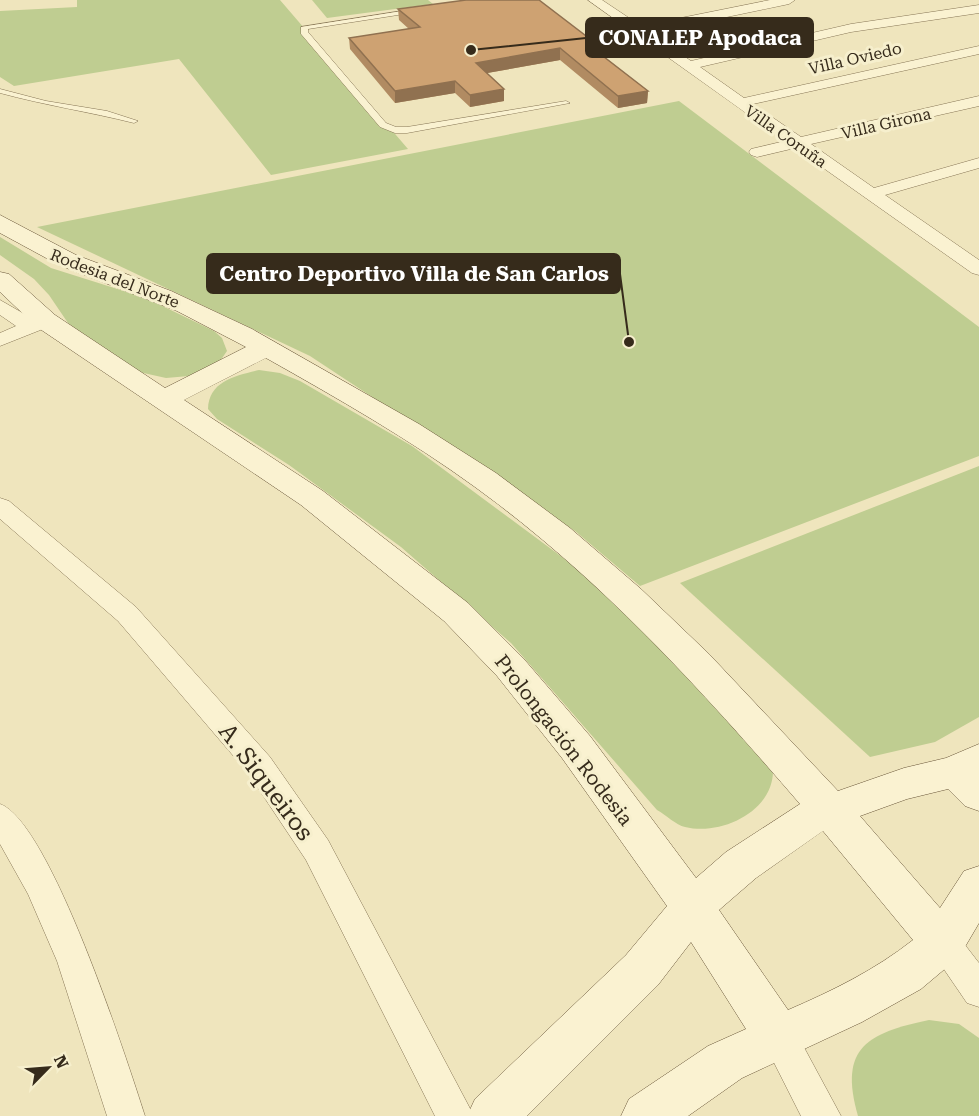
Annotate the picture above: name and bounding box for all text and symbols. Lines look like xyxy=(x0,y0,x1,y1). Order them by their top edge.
callout: CONALEP Apodaca xyxy=(586,18,813,57)
text: CONALEP Apodaca xyxy=(598,26,802,50)
street label: Villa Oviedo xyxy=(807,39,904,78)
street label: Villa Coruña xyxy=(741,101,831,172)
street label: Villa Girona xyxy=(839,104,933,143)
street label: Rodesia del Norte xyxy=(48,245,182,312)
callout: Centro Deportivo Villa de San Carlos xyxy=(207,254,620,293)
text: Centro Deportivo Villa de San Carlos xyxy=(219,262,609,286)
street label: Prolongación Rodesia xyxy=(490,650,638,830)
street label: A. Siqueiros xyxy=(213,718,319,846)
north arrow xyxy=(18,1038,78,1098)
text: N xyxy=(50,1052,72,1071)

